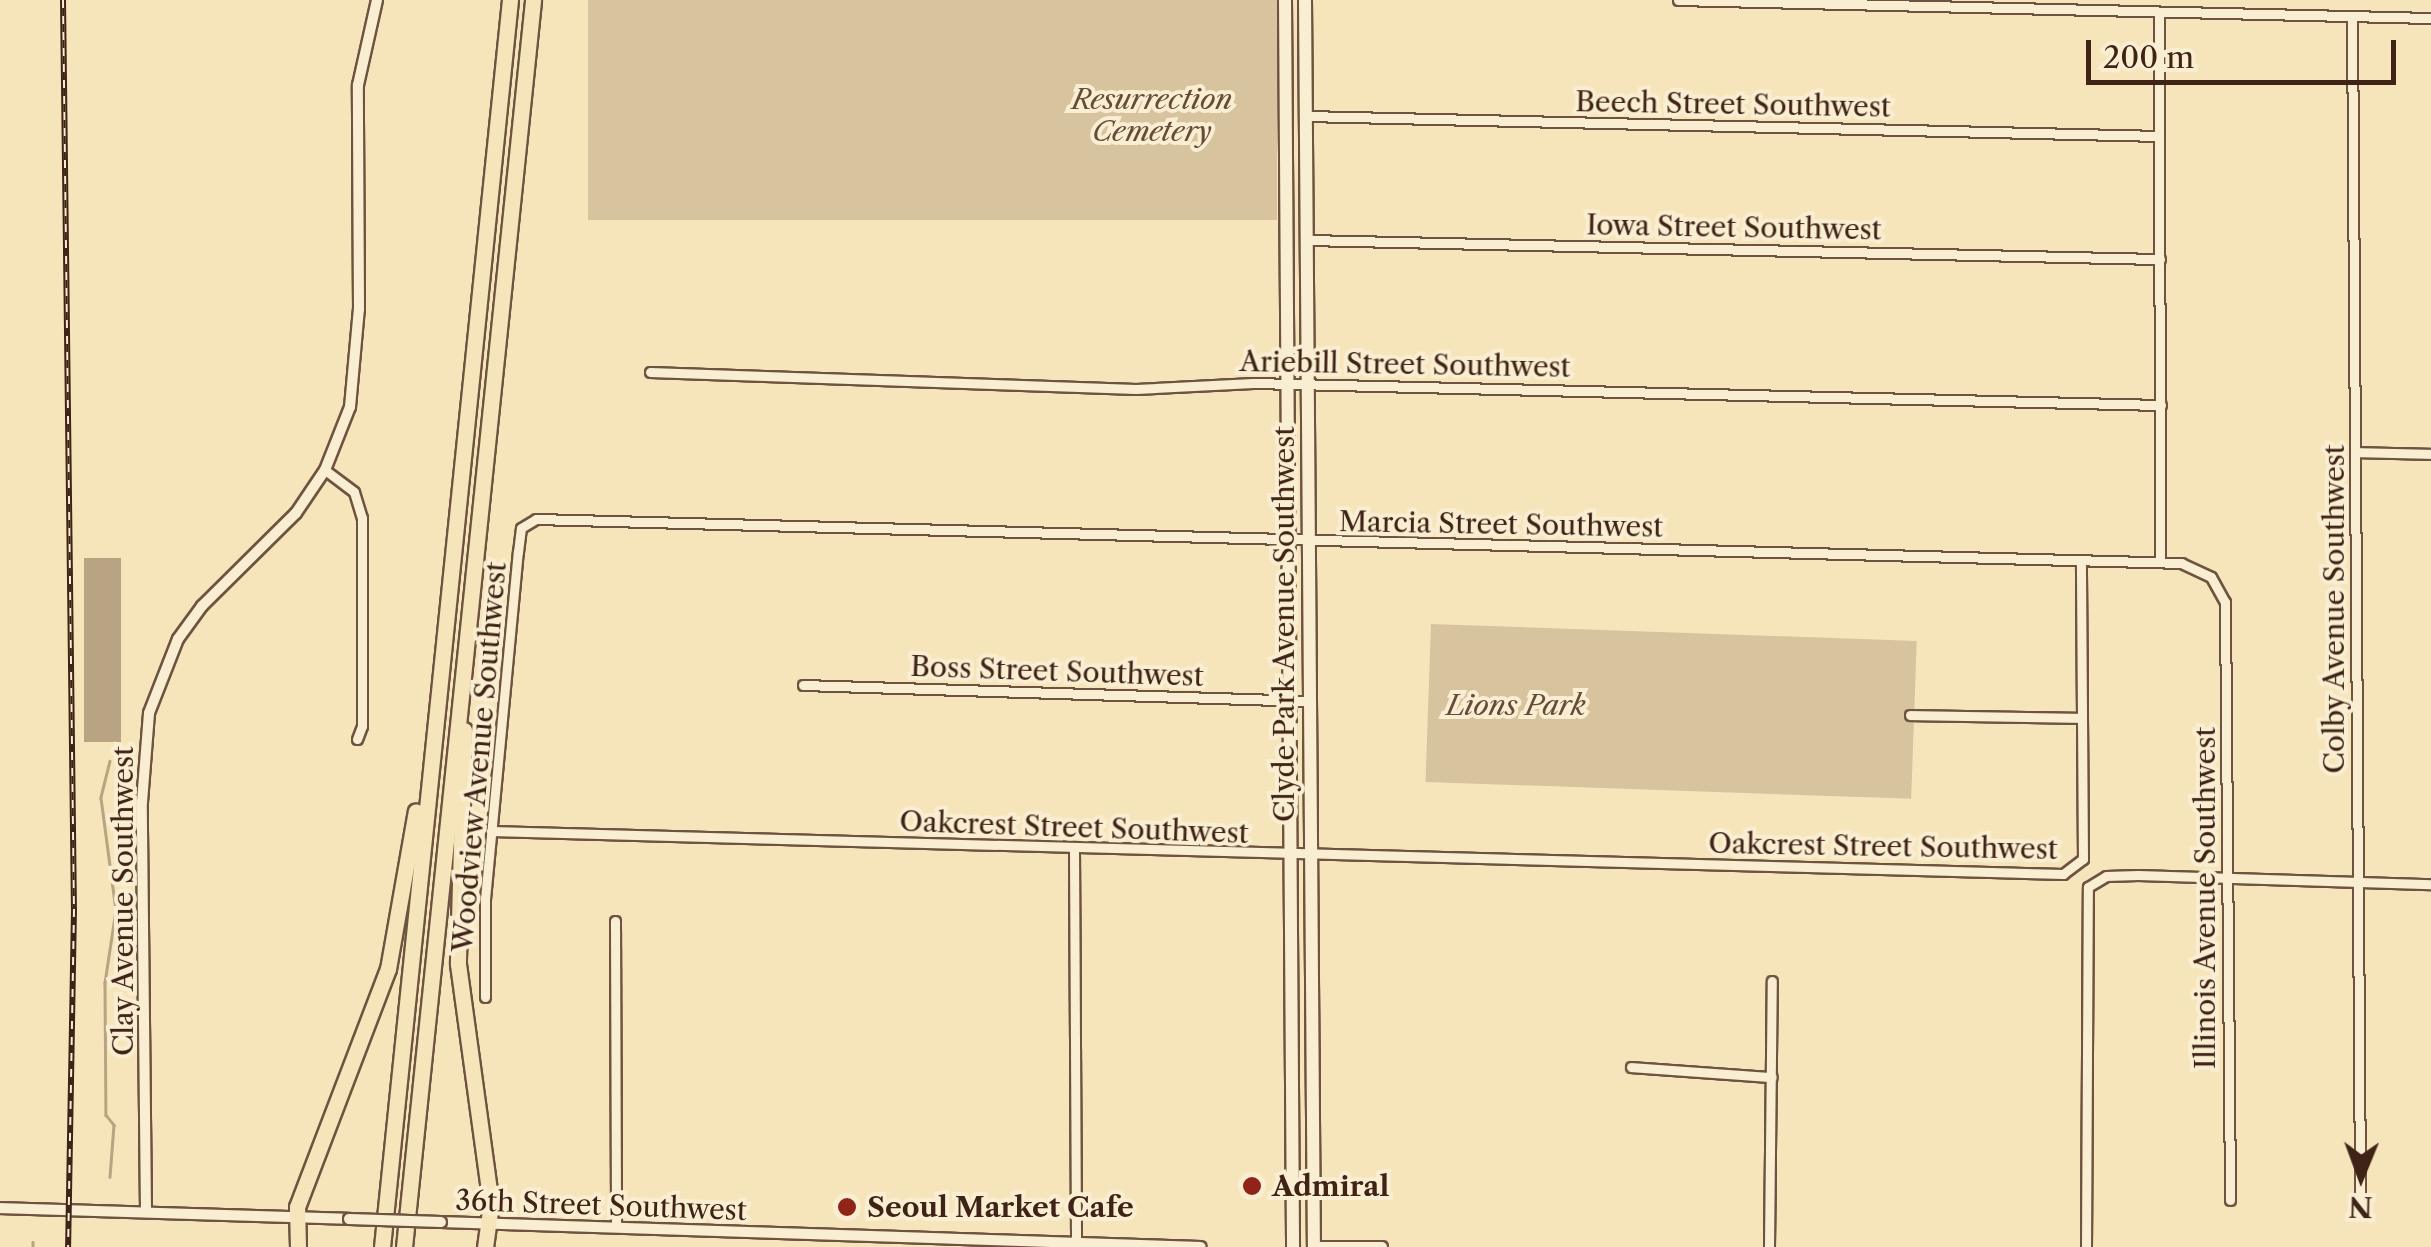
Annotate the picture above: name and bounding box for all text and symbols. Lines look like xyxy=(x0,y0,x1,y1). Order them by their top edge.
scale bar xyxy=(2091,20,2401,82)
text: 200 m xyxy=(2103,39,2194,76)
park label: Resurrection Cemetery xyxy=(1072,82,1232,148)
street label: Beech Street Southwest xyxy=(1575,84,1891,124)
street label: Iowa Street Southwest xyxy=(1586,208,1882,246)
street label: Ariebill Street Southwest xyxy=(1239,344,1571,384)
street label: Clyde Park Avenue Southwest xyxy=(1267,425,1301,823)
street label: Colby Avenue Southwest xyxy=(2317,443,2351,775)
street label: Marcia Street Southwest xyxy=(1339,504,1663,544)
street label: Woodview Avenue Southwest xyxy=(445,559,513,955)
street label: Boss Street Southwest xyxy=(910,649,1204,693)
park label: Lions Park xyxy=(1446,688,1586,722)
street label: Illinois Avenue Southwest xyxy=(2188,726,2222,1070)
street label: Clay Avenue Southwest xyxy=(106,745,140,1057)
street label: Oakcrest Street Southwest xyxy=(899,804,1249,850)
street label: Oakcrest Street Southwest xyxy=(1708,826,2058,866)
north arrow xyxy=(2311,1127,2411,1227)
place label: Admiral xyxy=(1272,1169,1389,1203)
marker: Admiral xyxy=(1241,1175,1263,1197)
street label: 36th Street Southwest xyxy=(455,1183,747,1227)
place label: Seoul Market Cafe xyxy=(867,1190,1134,1224)
text: N xyxy=(2348,1190,2373,1224)
marker: Seoul Market Cafe xyxy=(836,1196,858,1218)

